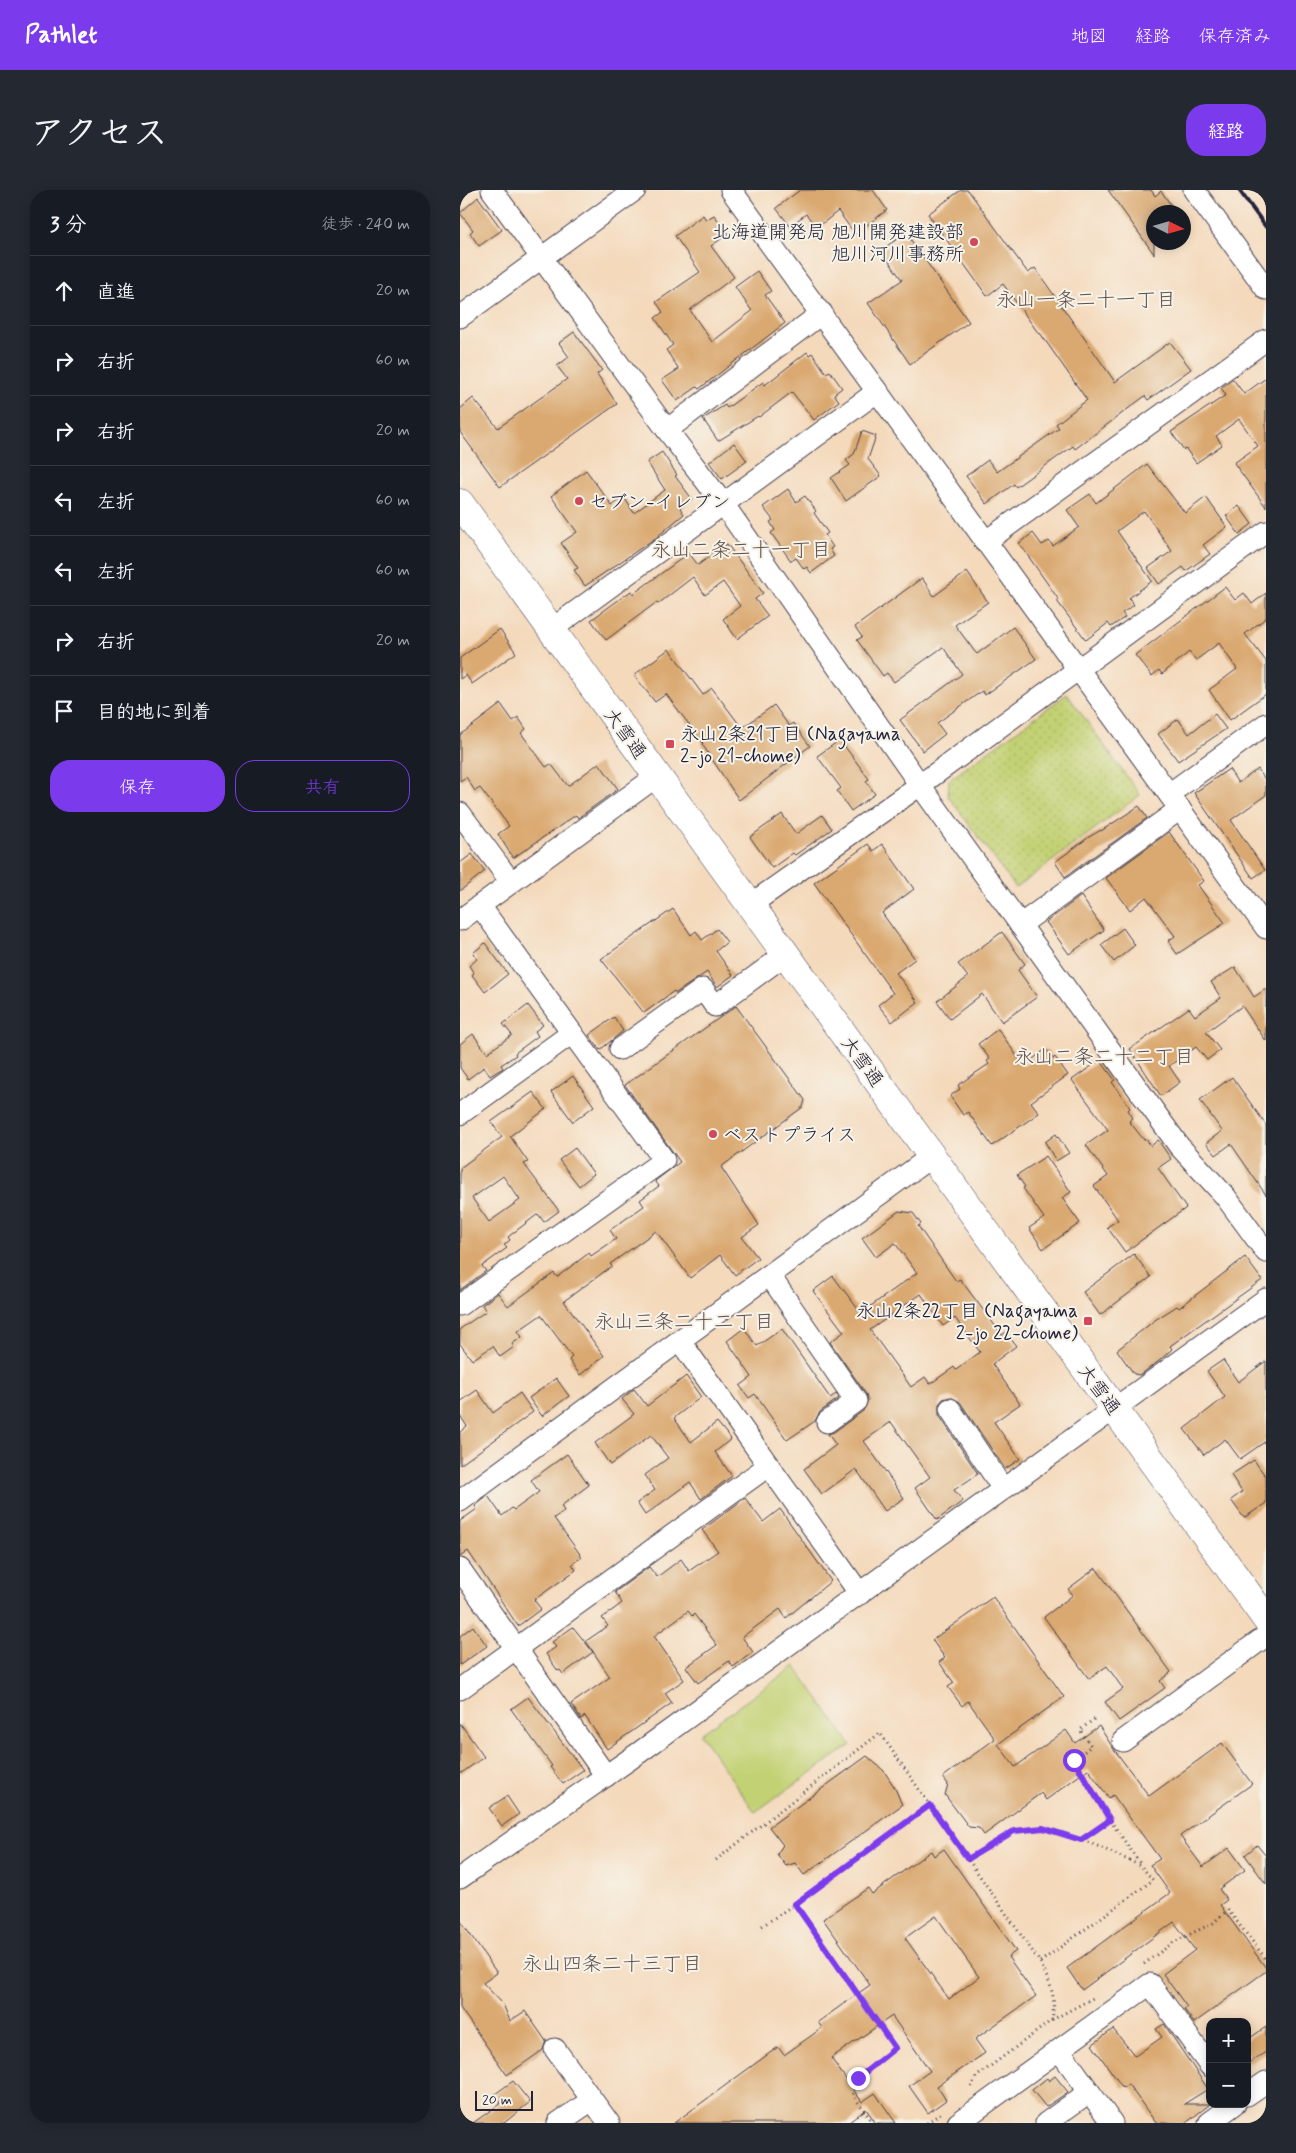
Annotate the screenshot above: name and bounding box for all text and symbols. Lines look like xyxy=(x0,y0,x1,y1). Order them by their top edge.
text: Pathlet xyxy=(25,20,97,51)
text: 地図 xyxy=(1071,25,1107,49)
text: 経路 xyxy=(1135,25,1171,49)
text: 保存済み xyxy=(1199,25,1271,49)
button: 経路 xyxy=(1186,104,1266,156)
text: アクセス xyxy=(30,111,168,157)
north arrow xyxy=(1146,205,1191,250)
text: 3 分 xyxy=(50,211,86,239)
text: 徒歩 · 240 m xyxy=(321,214,410,235)
place label: 北海道開発局 旭川開発建設部 旭川河川事務所 xyxy=(712,220,964,267)
marker: 北海道開発局 旭川開発建設部 旭川河川事務所 xyxy=(968,236,980,248)
icon: ahead xyxy=(50,277,78,305)
text: 直進 xyxy=(97,280,135,305)
text: 20 m xyxy=(376,280,410,301)
district label: 永山一条二十一丁目 xyxy=(996,287,1176,314)
icon: right xyxy=(50,347,78,375)
text: 右折 xyxy=(97,350,135,375)
text: 60 m xyxy=(376,350,410,371)
icon: right xyxy=(50,417,78,445)
text: 右折 xyxy=(97,420,135,445)
text: 20 m xyxy=(376,420,410,441)
icon: left xyxy=(50,487,78,515)
text: 左折 xyxy=(97,490,135,515)
text: 60 m xyxy=(376,490,410,511)
place label: セブン-イレブン xyxy=(589,490,731,515)
marker: セブン-イレブン xyxy=(573,495,585,507)
district label: 永山二条二十一丁目 xyxy=(651,537,831,564)
icon: left xyxy=(50,557,78,585)
text: 左折 xyxy=(97,560,135,585)
text: 60 m xyxy=(376,560,410,581)
icon: right xyxy=(50,627,78,655)
text: 右折 xyxy=(97,630,135,655)
text: 20 m xyxy=(376,630,410,651)
icon: arrive xyxy=(50,697,78,725)
text: 目的地に到着 xyxy=(97,700,211,725)
street label: 大雪通 xyxy=(598,703,652,764)
place label: 永山2条21丁目 (Nagayama 2-jo 21-chome) xyxy=(680,722,901,769)
marker: 永山2条21丁目 (Nagayama 2-jo 21-chome) xyxy=(664,738,676,750)
button: 保存 xyxy=(50,760,225,812)
button: 共有 xyxy=(235,760,410,812)
street label: 大雪通 xyxy=(835,1031,889,1092)
district label: 永山二条二十二丁目 xyxy=(1014,1044,1194,1071)
place label: ベストプライス xyxy=(723,1123,856,1148)
marker: ベストプライス xyxy=(707,1128,719,1140)
place label: 永山2条22丁目 (Nagayama 2-jo 22-chome) xyxy=(855,1299,1078,1346)
district label: 永山三条二十二丁目 xyxy=(594,1309,774,1336)
marker: 永山2条22丁目 (Nagayama 2-jo 22-chome) xyxy=(1082,1315,1094,1327)
street label: 大雪通 xyxy=(1072,1359,1126,1420)
route start xyxy=(1063,1749,1086,1772)
district label: 永山四条二十三丁目 xyxy=(522,1951,702,1978)
map controls xyxy=(1206,2018,1251,2108)
button: + xyxy=(1206,2018,1251,2063)
button: − xyxy=(1206,2063,1251,2108)
route end xyxy=(847,2067,870,2090)
scale bar xyxy=(475,2088,532,2111)
text: 20 m xyxy=(482,2091,512,2109)

